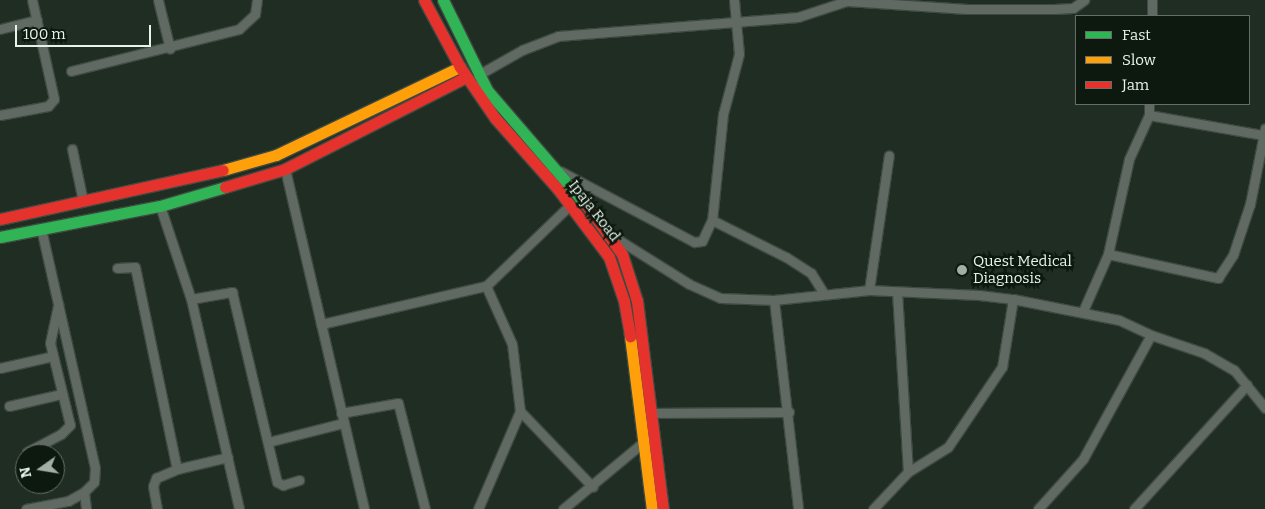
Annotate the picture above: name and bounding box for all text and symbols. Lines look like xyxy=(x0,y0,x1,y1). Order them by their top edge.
scale bar xyxy=(18,15,154,47)
legend xyxy=(1075,15,1250,105)
text: 100 m xyxy=(23,25,66,43)
text: Fast xyxy=(1122,26,1151,44)
text: Slow xyxy=(1122,51,1156,69)
text: Jam xyxy=(1122,76,1149,94)
street label: Ipaja Road xyxy=(564,177,624,245)
place label: Quest Medical Diagnosis xyxy=(973,252,1072,287)
marker: Quest Medical Diagnosis xyxy=(955,263,969,277)
north arrow xyxy=(15,444,65,494)
text: N xyxy=(16,465,35,479)

